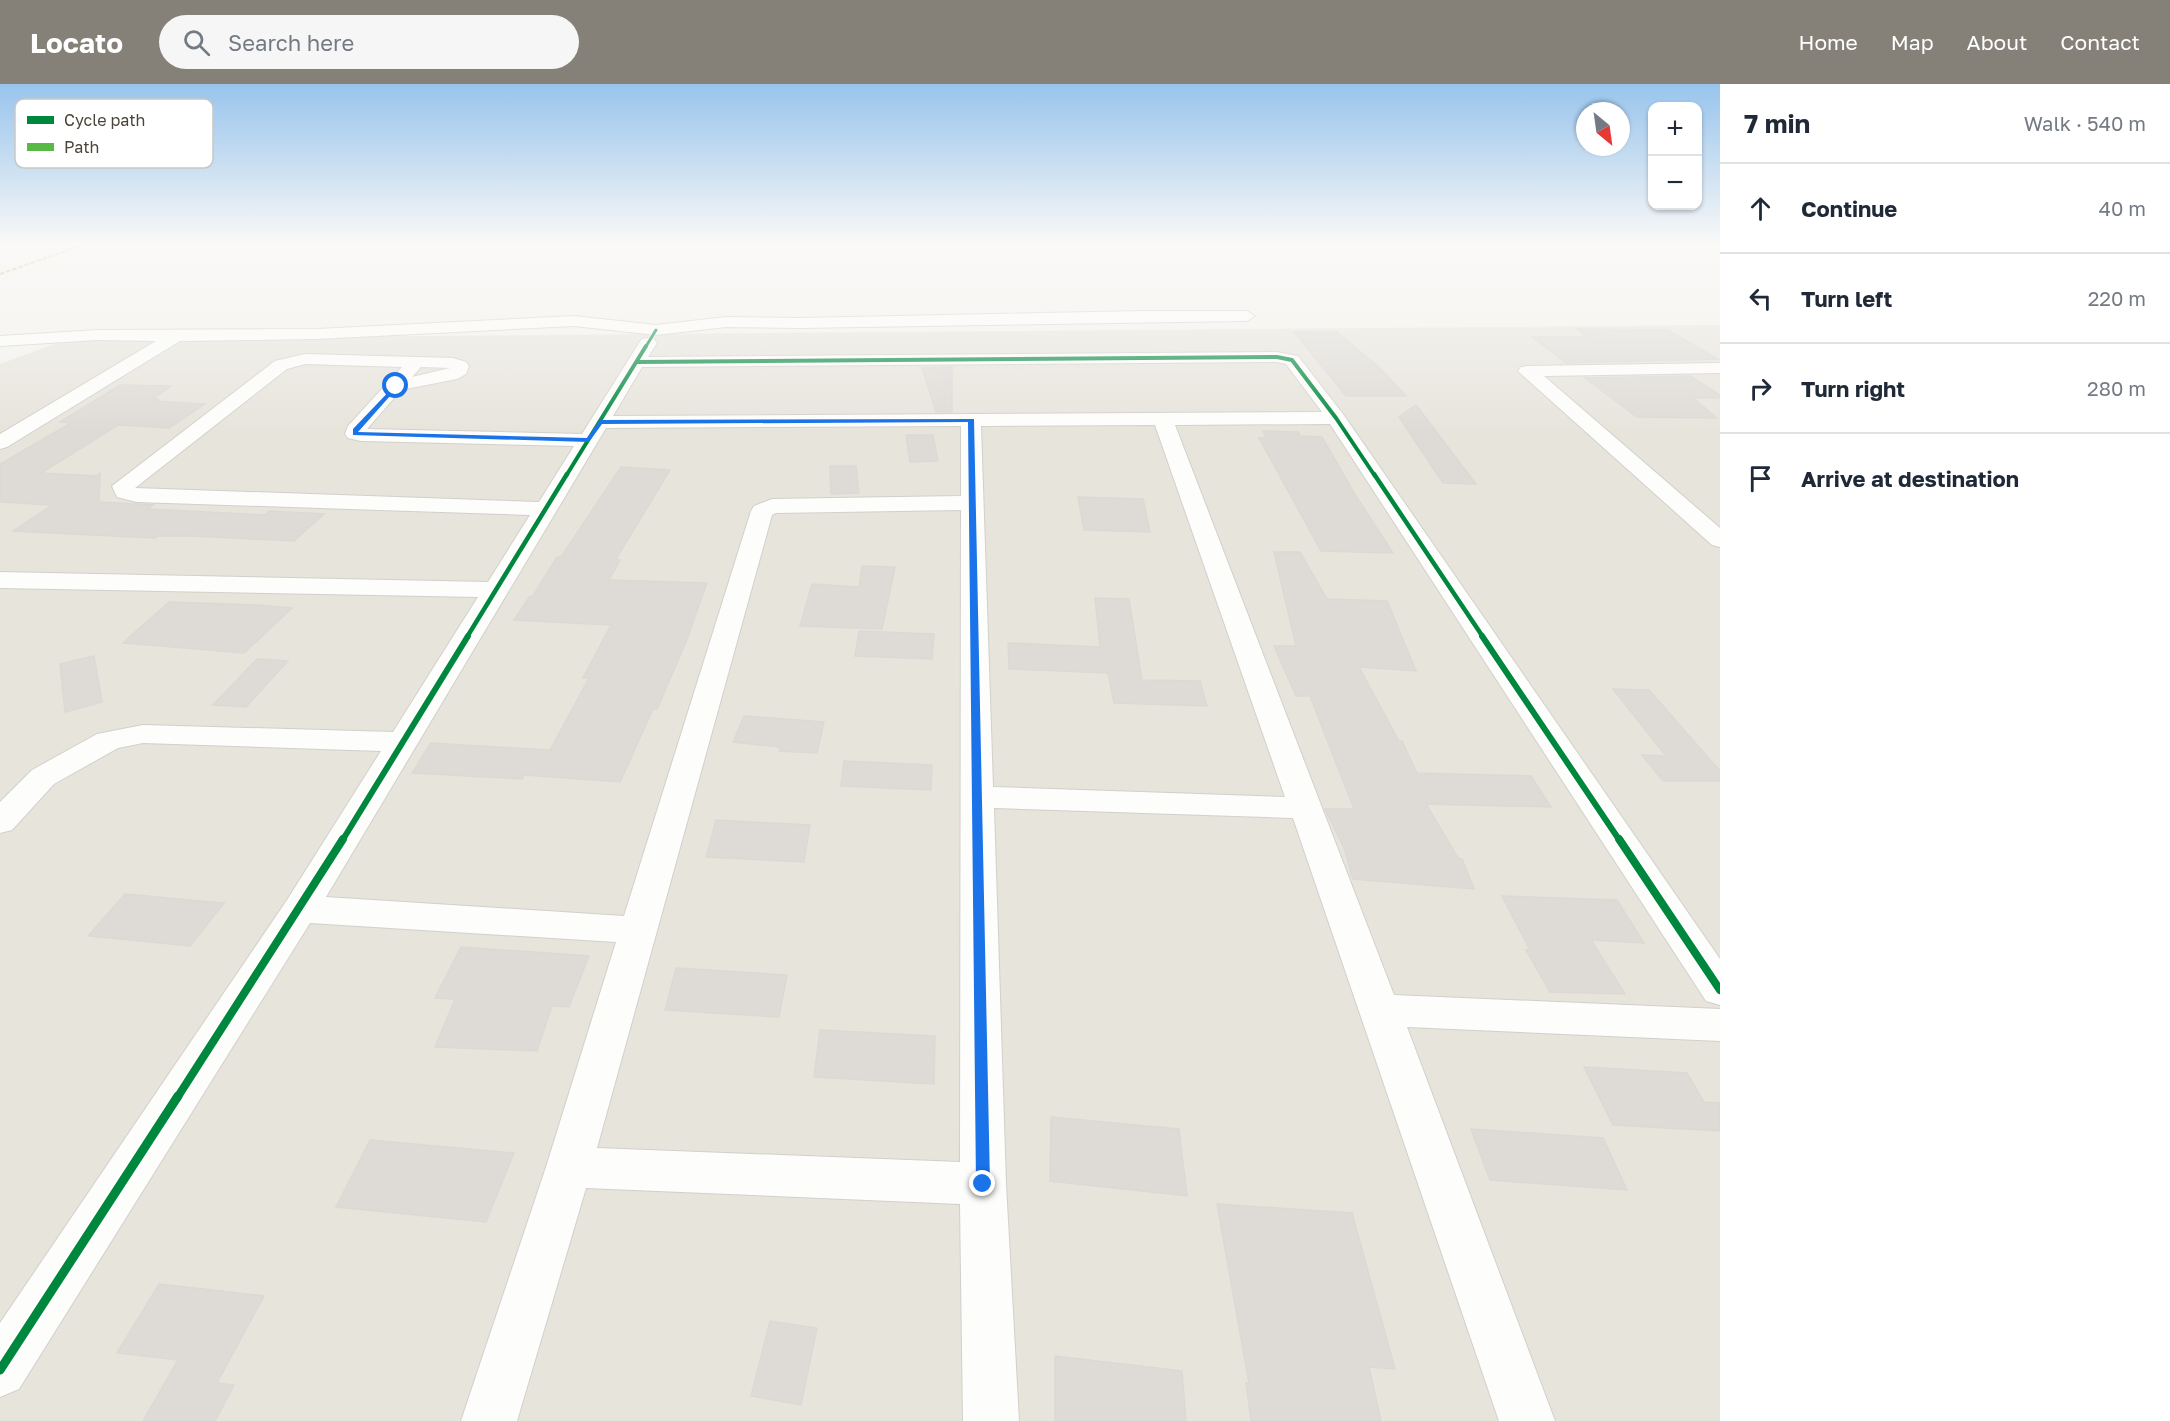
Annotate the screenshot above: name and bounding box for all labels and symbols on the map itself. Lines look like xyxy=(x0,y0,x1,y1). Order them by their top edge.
legend xyxy=(15,99,213,168)
north arrow xyxy=(1576,102,1630,156)
text: Cycle path xyxy=(64,110,145,130)
text: Path xyxy=(64,137,99,157)
route start xyxy=(382,372,408,398)
route end xyxy=(969,1170,995,1196)

